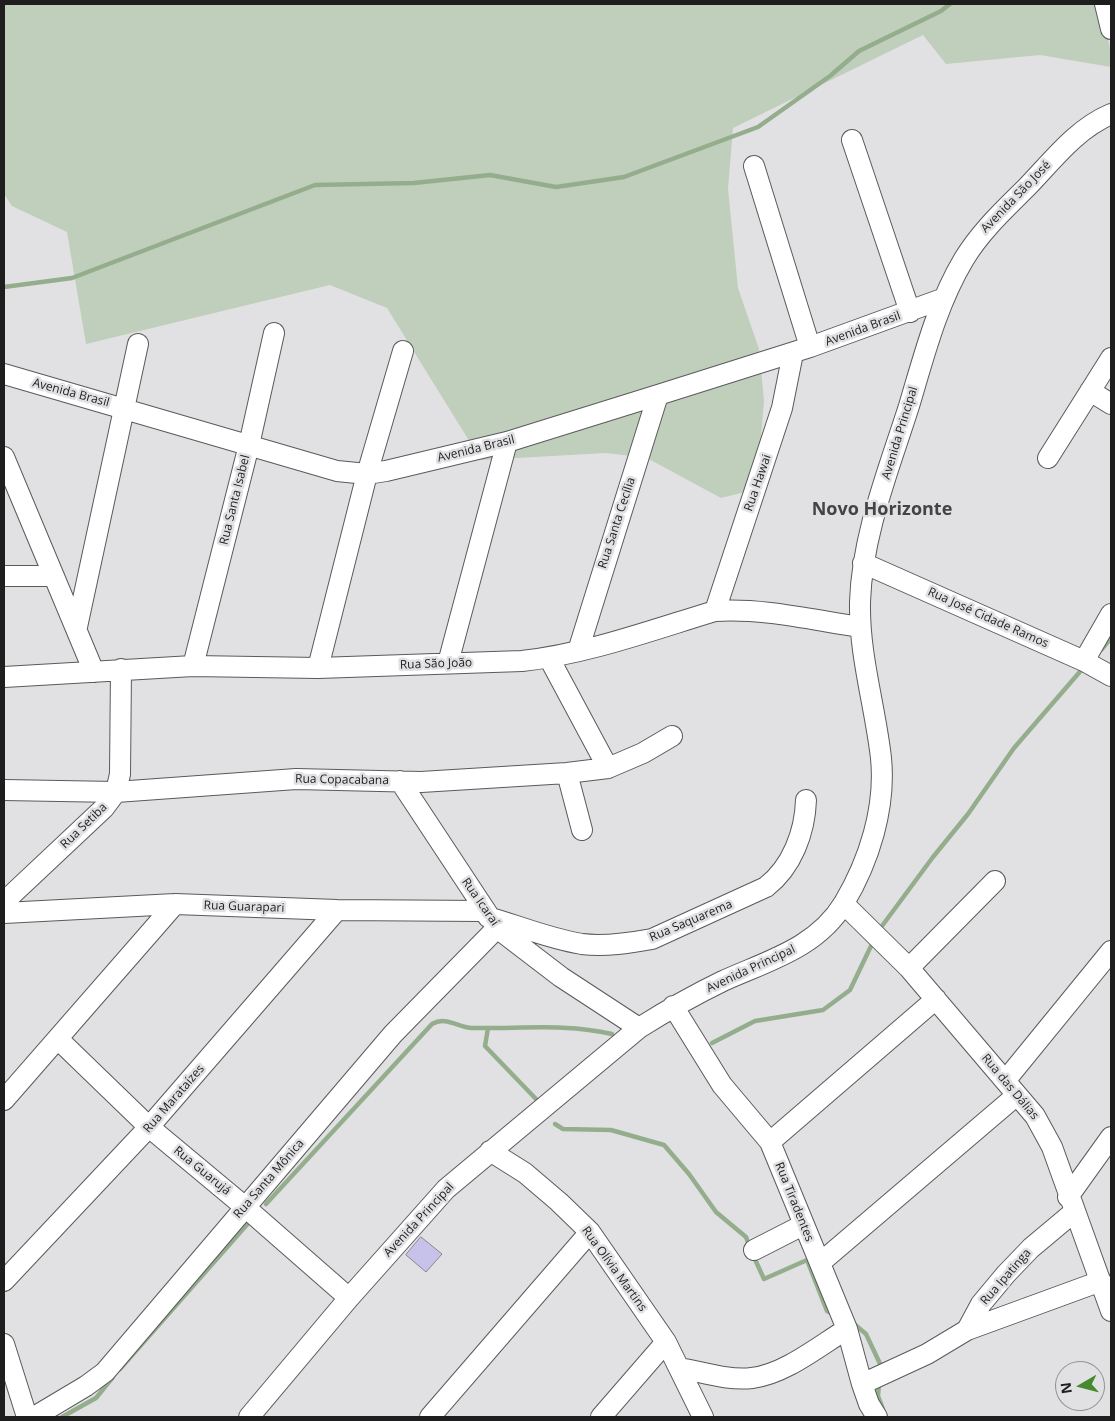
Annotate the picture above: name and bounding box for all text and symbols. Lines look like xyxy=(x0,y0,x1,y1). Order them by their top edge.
street label: Avenida São José xyxy=(978,158,1054,236)
street label: Avenida Brasil xyxy=(823,309,903,349)
street label: Avenida Brasil xyxy=(31,376,111,410)
street label: Avenida Principal xyxy=(879,385,921,481)
street label: Avenida Brasil xyxy=(436,432,516,466)
street label: Rua Hawai xyxy=(742,453,774,513)
street label: Rua Santa Isabel xyxy=(217,454,253,546)
street label: Rua Santa Cecília xyxy=(595,476,639,570)
district label: Novo Horizonte xyxy=(812,499,952,521)
street label: Rua José Cidade Ramos xyxy=(925,585,1051,651)
street label: Rua São João xyxy=(400,656,472,672)
street label: Rua Copacabana xyxy=(295,772,389,788)
street label: Rua Setiba xyxy=(58,800,110,852)
street label: Rua Icaraí xyxy=(458,875,502,929)
street label: Rua Saquarema xyxy=(647,897,735,945)
street label: Rua Guarapari xyxy=(203,898,285,916)
street label: Avenida Principal xyxy=(704,942,798,996)
street label: Rua das Dálias xyxy=(978,1051,1042,1123)
street label: Rua Marataízes xyxy=(140,1062,208,1136)
street label: Rua Santa Mônica xyxy=(231,1137,307,1221)
street label: Rua Guarujá xyxy=(171,1144,233,1198)
street label: Rua Tiradentes xyxy=(772,1160,816,1244)
street label: Avenida Principal xyxy=(381,1180,457,1260)
street label: Rua Olívia Martins xyxy=(578,1224,650,1314)
street label: Rua Ipatinga xyxy=(978,1246,1034,1308)
north arrow xyxy=(1055,1361,1105,1411)
text: N xyxy=(1055,1381,1076,1395)

